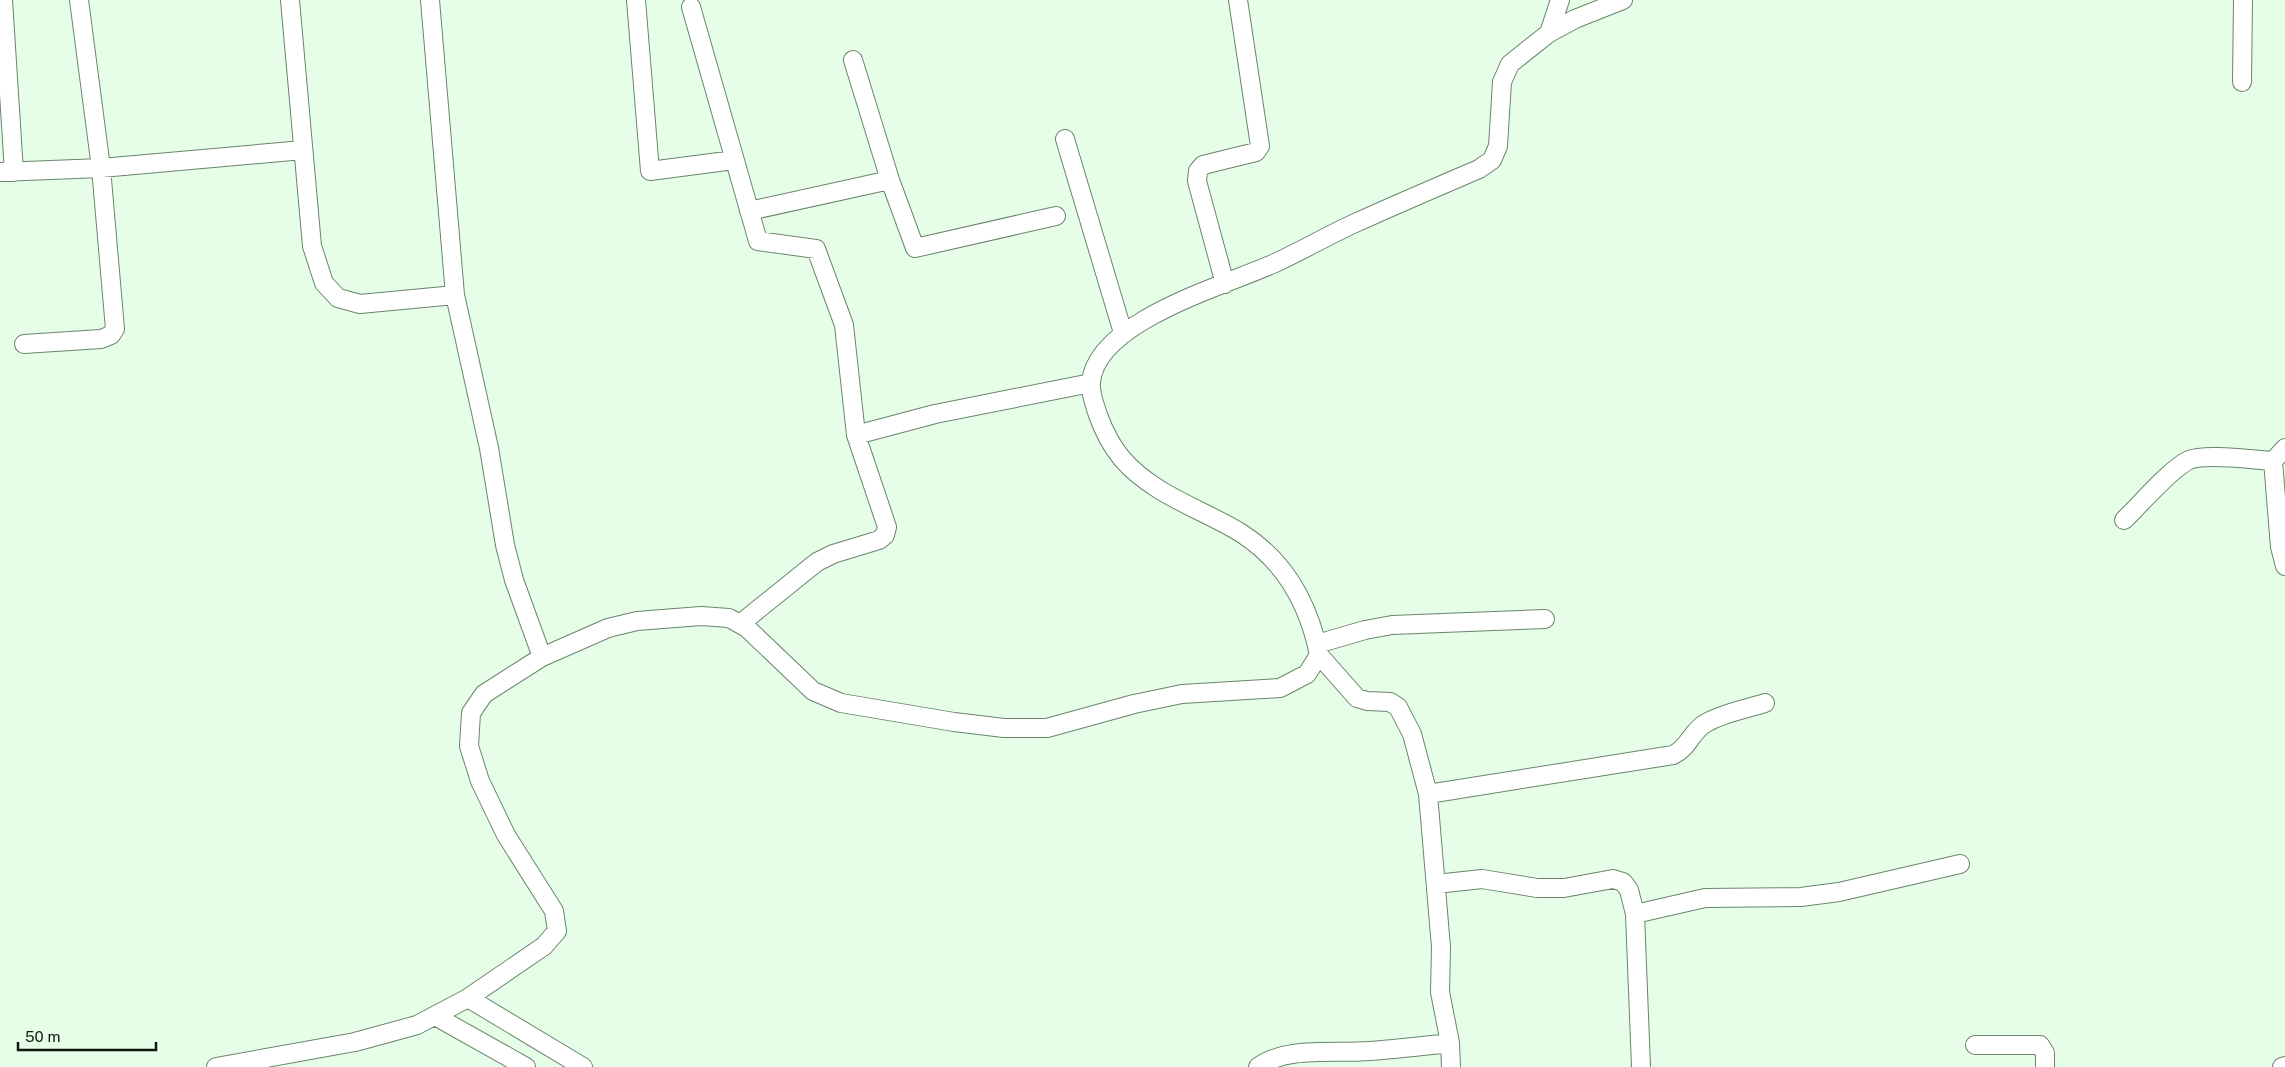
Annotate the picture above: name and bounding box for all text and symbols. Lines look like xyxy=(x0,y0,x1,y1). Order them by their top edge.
scale bar xyxy=(18,1020,155,1052)
text: 50 m xyxy=(25,1028,60,1045)

